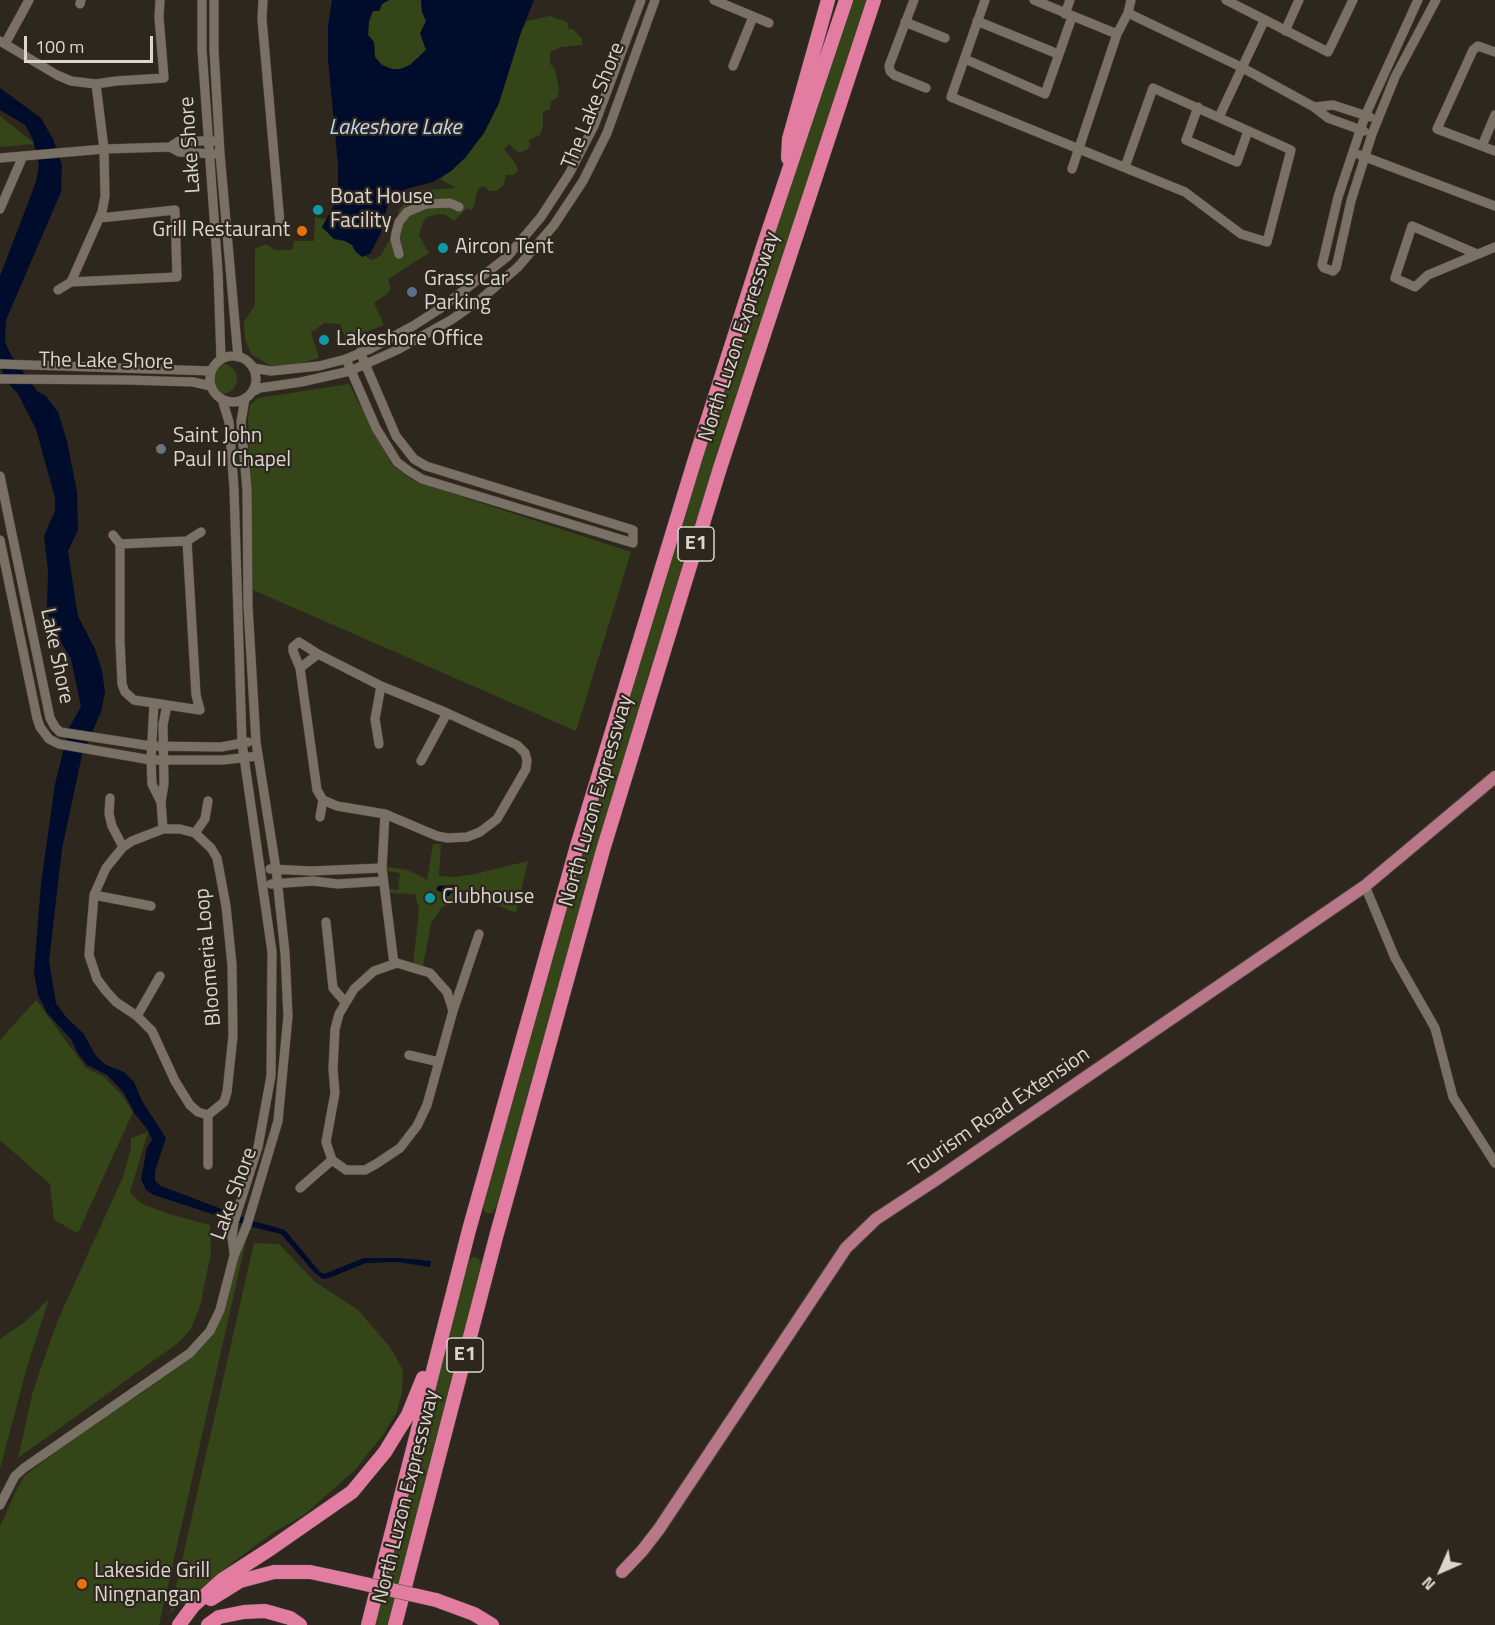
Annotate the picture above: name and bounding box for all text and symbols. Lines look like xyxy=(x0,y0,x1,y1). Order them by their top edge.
scale bar xyxy=(27,24,156,62)
text: 100 m xyxy=(35,33,84,60)
street label: The Lake Shore xyxy=(557,39,631,173)
street label: Lake Shore xyxy=(175,96,207,194)
water label: Lakeshore Lake xyxy=(329,116,461,142)
place label: Boat House Facility xyxy=(330,185,433,235)
marker: Boat House Facility xyxy=(311,203,325,217)
place label: Grill Restaurant xyxy=(152,218,290,244)
marker: Grill Restaurant xyxy=(295,224,309,238)
street label: North Luzon Expressway xyxy=(694,229,786,445)
place label: Aircon Tent xyxy=(455,235,554,261)
marker: Aircon Tent xyxy=(436,241,450,255)
place label: Grass Car Parking xyxy=(424,267,508,317)
marker: Grass Car Parking xyxy=(405,285,419,299)
place label: Lakeshore Office xyxy=(336,327,483,353)
marker: Lakeshore Office xyxy=(317,333,331,347)
street label: The Lake Shore xyxy=(39,348,173,376)
place label: Saint John Paul II Chapel xyxy=(173,424,291,474)
marker: Saint John Paul II Chapel xyxy=(154,442,168,456)
road number: E1 xyxy=(678,527,714,561)
street label: Lake Shore xyxy=(34,606,78,706)
street label: North Luzon Expressway xyxy=(555,692,639,910)
place label: Clubhouse xyxy=(442,885,534,911)
street label: Bloomeria Loop xyxy=(190,887,228,1027)
marker: Clubhouse xyxy=(423,891,437,905)
street label: Tourism Road Extension xyxy=(905,1042,1095,1182)
street label: Lake Shore xyxy=(207,1144,263,1244)
road number: E1 xyxy=(447,1338,483,1372)
street label: North Luzon Expressway xyxy=(368,1388,446,1606)
north arrow xyxy=(1411,1541,1471,1601)
place label: Lakeside Grill Ningnangan xyxy=(94,1559,210,1609)
text: N xyxy=(1416,1571,1441,1596)
marker: Lakeside Grill Ningnangan xyxy=(75,1577,89,1591)

